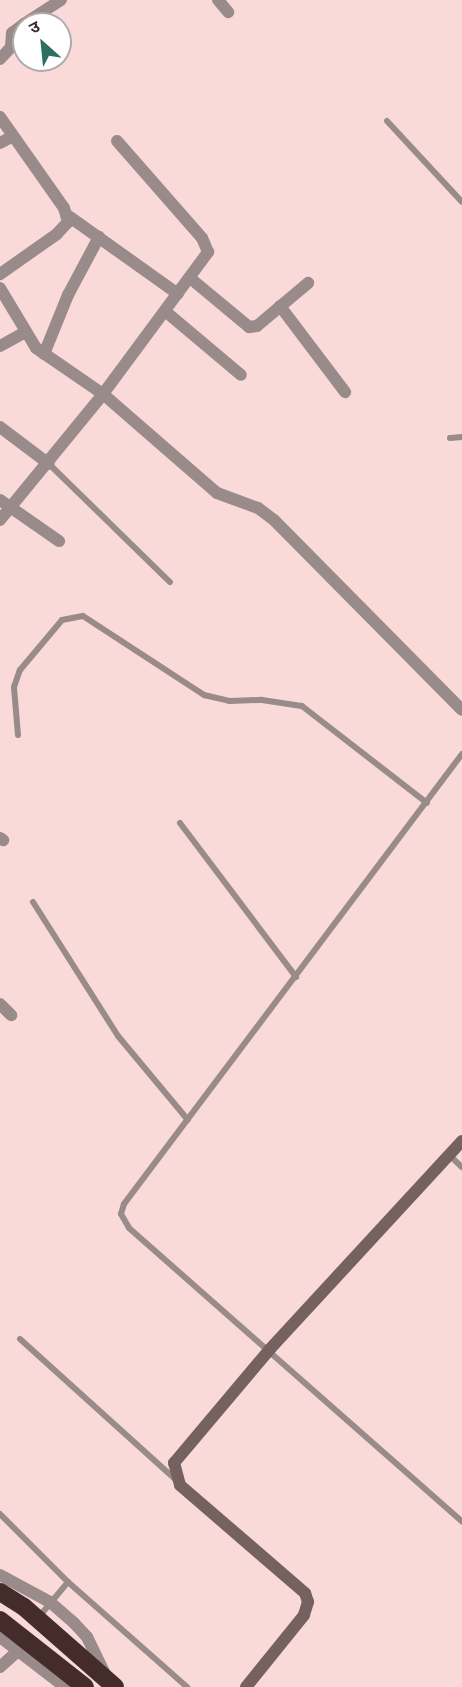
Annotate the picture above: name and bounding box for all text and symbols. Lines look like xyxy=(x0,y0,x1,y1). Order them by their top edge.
north arrow xyxy=(12,12,72,72)
text: उ xyxy=(26,17,43,38)

